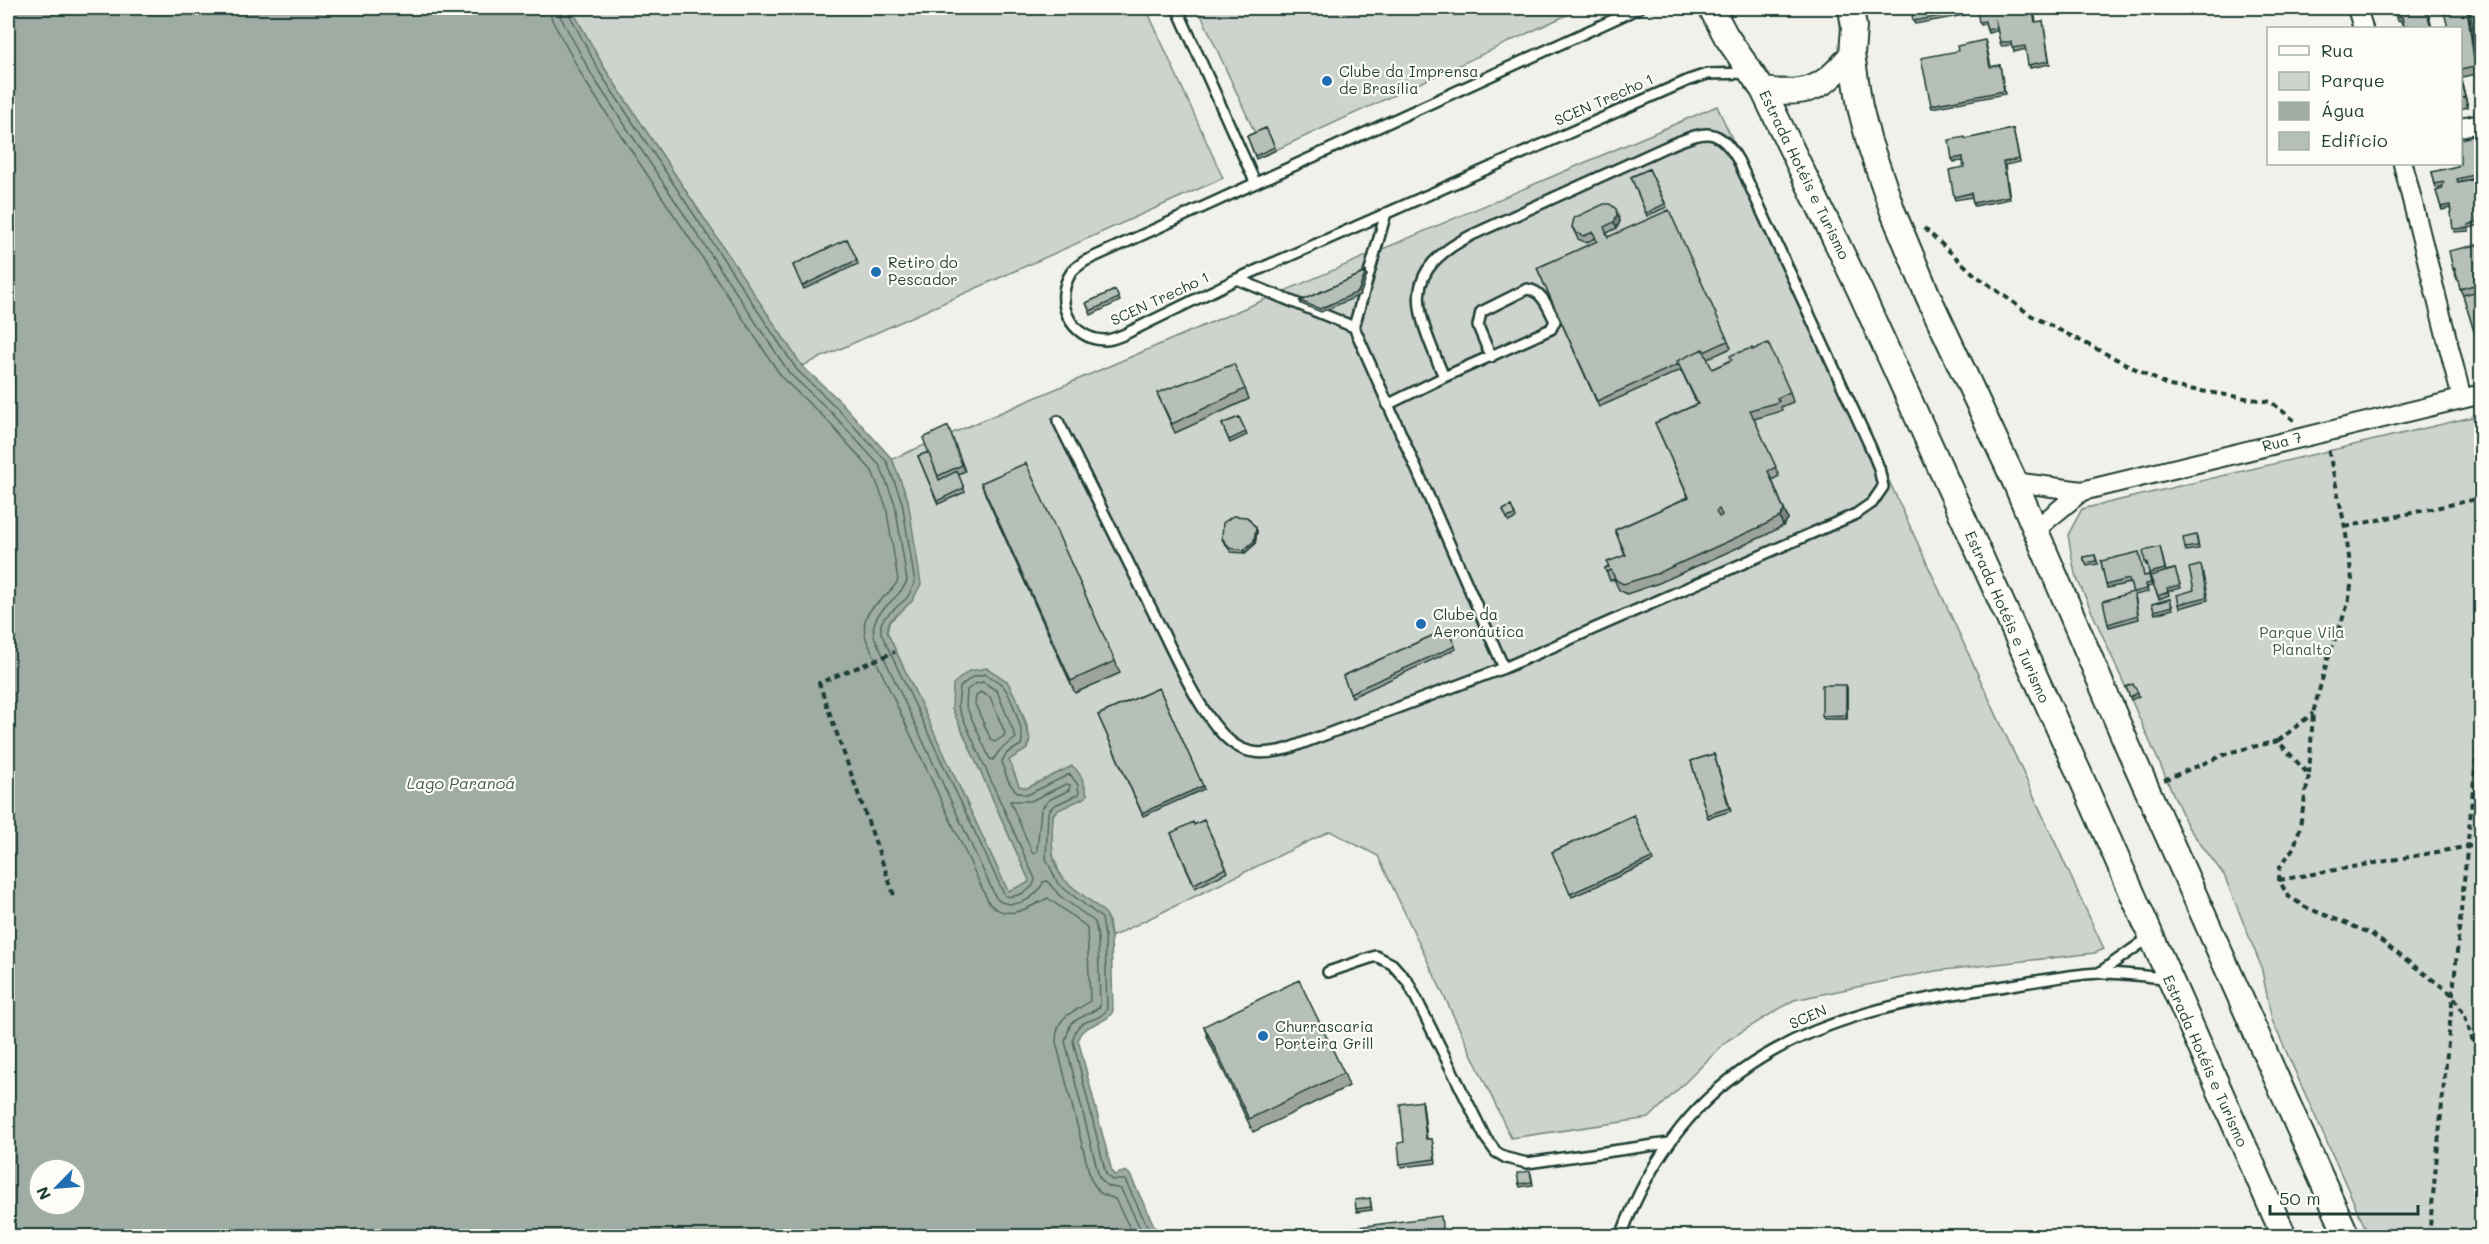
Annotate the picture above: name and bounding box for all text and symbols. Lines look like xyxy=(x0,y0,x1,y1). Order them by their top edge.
legend xyxy=(2267,27,2462,165)
text: Rua xyxy=(2321,38,2354,62)
place label: Clube da Imprensa de Brasília xyxy=(1339,61,1479,98)
street label: SCEN Trecho 1 xyxy=(1551,68,1656,130)
text: Parque xyxy=(2321,68,2385,92)
marker: Clube da Imprensa de Brasília xyxy=(1320,74,1334,88)
street label: Estrada Hotéis e Turismo xyxy=(1755,87,1855,263)
text: Água xyxy=(2321,98,2365,122)
text: Edifício xyxy=(2321,128,2388,152)
place label: Retiro do Pescador xyxy=(888,252,958,289)
marker: Retiro do Pescador xyxy=(869,265,883,279)
street label: SCEN Trecho 1 xyxy=(1107,267,1212,330)
street label: Rua 7 xyxy=(2260,426,2304,456)
street label: Estrada Hotéis e Turismo xyxy=(1961,528,2055,706)
place label: Clube da Aeronáutica xyxy=(1433,604,1524,641)
marker: Clube da Aeronáutica xyxy=(1414,617,1428,631)
park label: Parque Vila Planalto xyxy=(2259,622,2345,659)
water label: Lago Paranoá xyxy=(407,772,515,793)
street label: Estrada Hotéis e Turismo xyxy=(2159,972,2253,1150)
street label: SCEN xyxy=(1786,999,1829,1033)
place label: Churrascaria Porteira Grill xyxy=(1275,1016,1374,1053)
marker: Churrascaria Porteira Grill xyxy=(1256,1029,1270,1043)
north arrow xyxy=(27,1157,87,1217)
scale bar xyxy=(2270,1178,2418,1216)
text: N xyxy=(31,1184,55,1203)
text: 50 m xyxy=(2279,1186,2321,1210)

